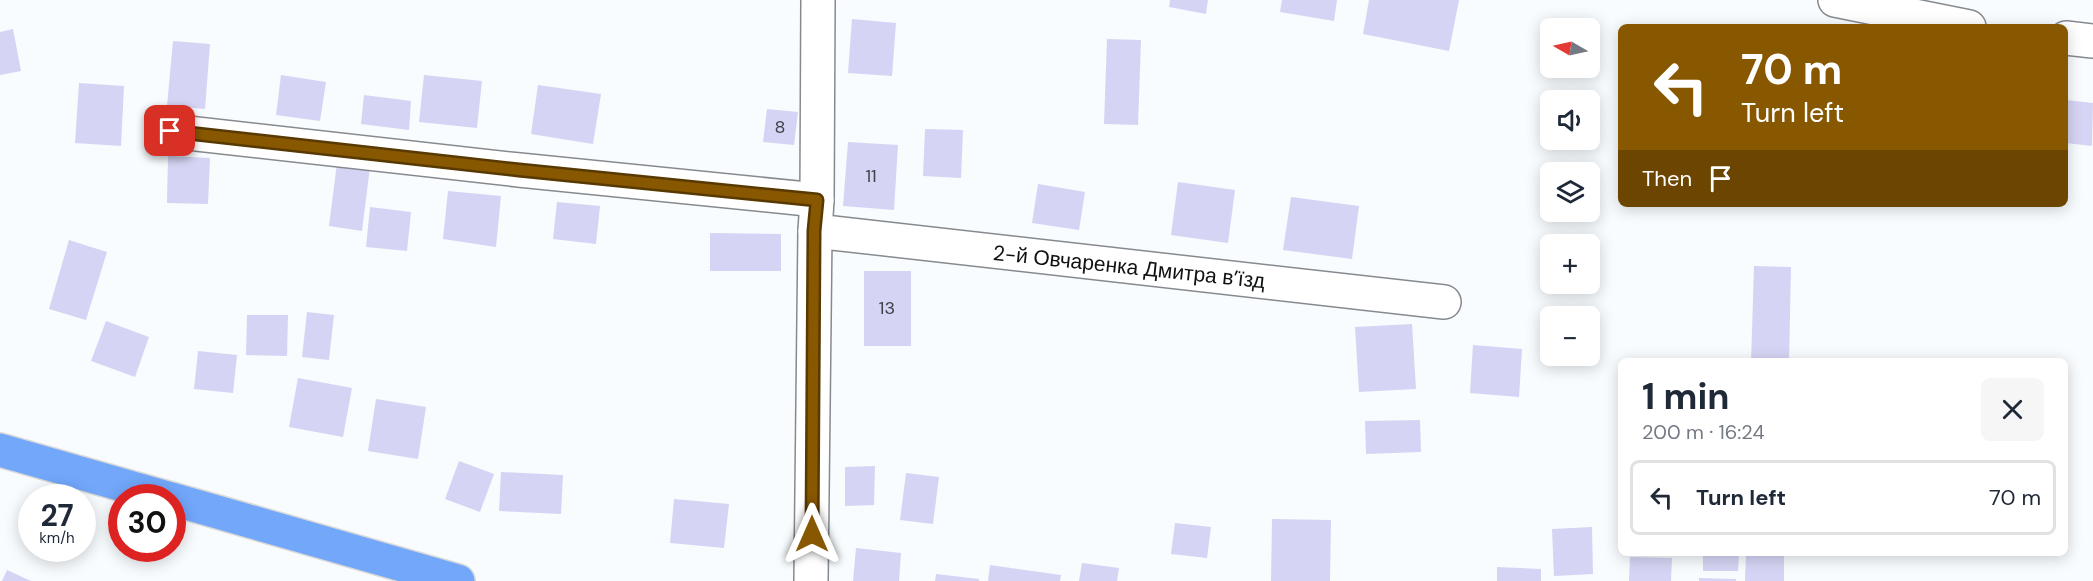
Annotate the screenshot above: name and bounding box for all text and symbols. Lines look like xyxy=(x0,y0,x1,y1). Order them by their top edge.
north arrow xyxy=(1540,18,1600,78)
map controls xyxy=(1540,18,1600,366)
text: 70 m xyxy=(1741,42,1842,97)
icon: left xyxy=(1642,48,1720,126)
button: sound xyxy=(1540,90,1600,150)
text: Turn left xyxy=(1741,95,1844,130)
pin xyxy=(144,105,195,156)
icon: arrive xyxy=(153,114,186,147)
house number: 8 xyxy=(775,115,785,139)
button: layers xyxy=(1540,162,1600,222)
icon: arrive xyxy=(1704,162,1737,195)
house number: 11 xyxy=(865,164,877,188)
text: Then xyxy=(1642,164,1692,193)
button: + xyxy=(1540,234,1600,294)
street label: 2-й Овчаренка Дмитра в’їзд xyxy=(991,239,1267,295)
house number: 13 xyxy=(879,296,895,320)
button: − xyxy=(1540,306,1600,366)
text: 1 min xyxy=(1642,373,1730,420)
button: close xyxy=(1981,378,2044,441)
text: 200 m · 16:24 xyxy=(1642,419,1765,445)
icon: left xyxy=(1645,481,1678,514)
text: Turn left xyxy=(1696,483,1786,512)
text: 70 m xyxy=(1989,483,2041,512)
speed limit sign: 30 xyxy=(108,484,186,562)
text: 27 xyxy=(40,496,74,535)
position arrow xyxy=(780,502,844,566)
text: km/h xyxy=(39,528,75,548)

